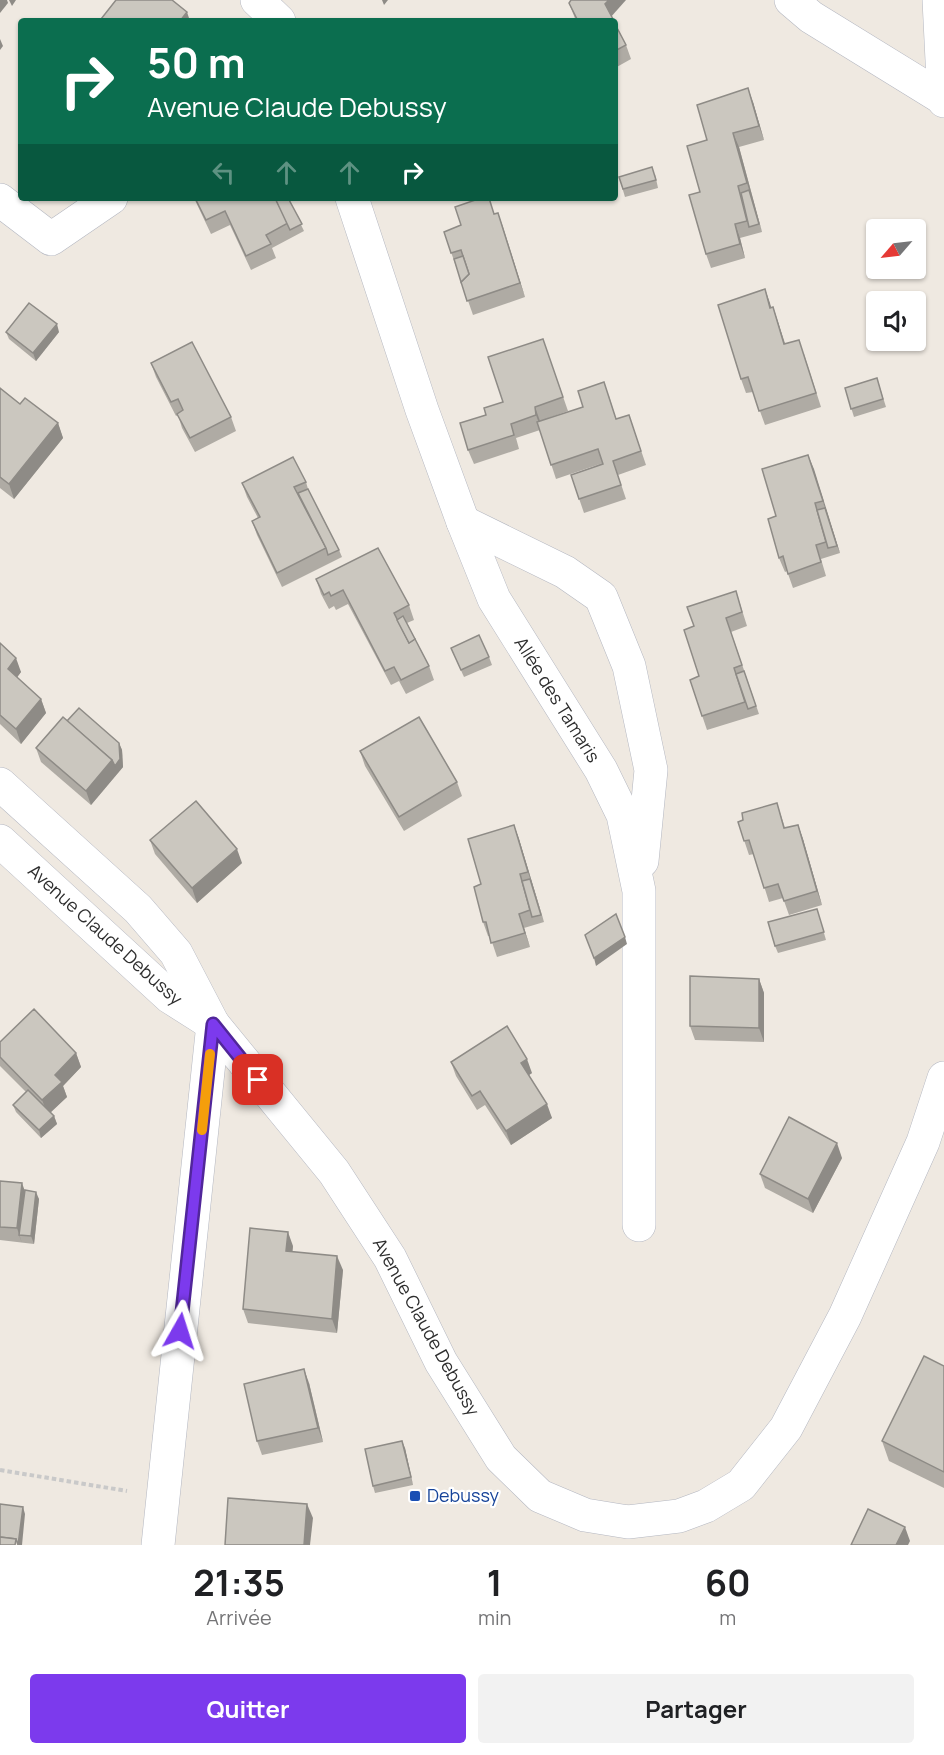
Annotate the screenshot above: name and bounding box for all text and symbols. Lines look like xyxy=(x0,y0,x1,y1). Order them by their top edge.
text: 50 m xyxy=(147,33,245,91)
icon: right xyxy=(48,42,126,120)
text: Avenue Claude Debussy xyxy=(147,88,447,125)
icon: left xyxy=(207,156,240,189)
icon: ahead xyxy=(270,156,303,189)
icon: ahead xyxy=(333,156,366,189)
icon: right xyxy=(396,156,429,189)
north arrow xyxy=(866,219,926,279)
map controls xyxy=(866,219,926,351)
button: sound xyxy=(866,291,926,351)
street label: Allée des Tamaris xyxy=(510,632,606,767)
street label: Avenue Claude Debussy xyxy=(23,858,188,1010)
pin xyxy=(232,1054,283,1105)
icon: arrive xyxy=(241,1063,274,1096)
street label: Avenue Claude Debussy xyxy=(368,1233,486,1420)
position arrow xyxy=(148,1299,212,1363)
place label: Debussy xyxy=(427,1483,499,1507)
marker: Debussy xyxy=(408,1489,422,1503)
text: 21:35 xyxy=(193,1558,285,1607)
text: 1 xyxy=(487,1558,503,1607)
text: 60 xyxy=(705,1558,751,1607)
text: Arrivée xyxy=(206,1604,272,1631)
text: min xyxy=(478,1604,512,1631)
text: m xyxy=(719,1604,736,1631)
button: Quitter xyxy=(30,1674,466,1743)
button: Partager xyxy=(478,1674,914,1743)

